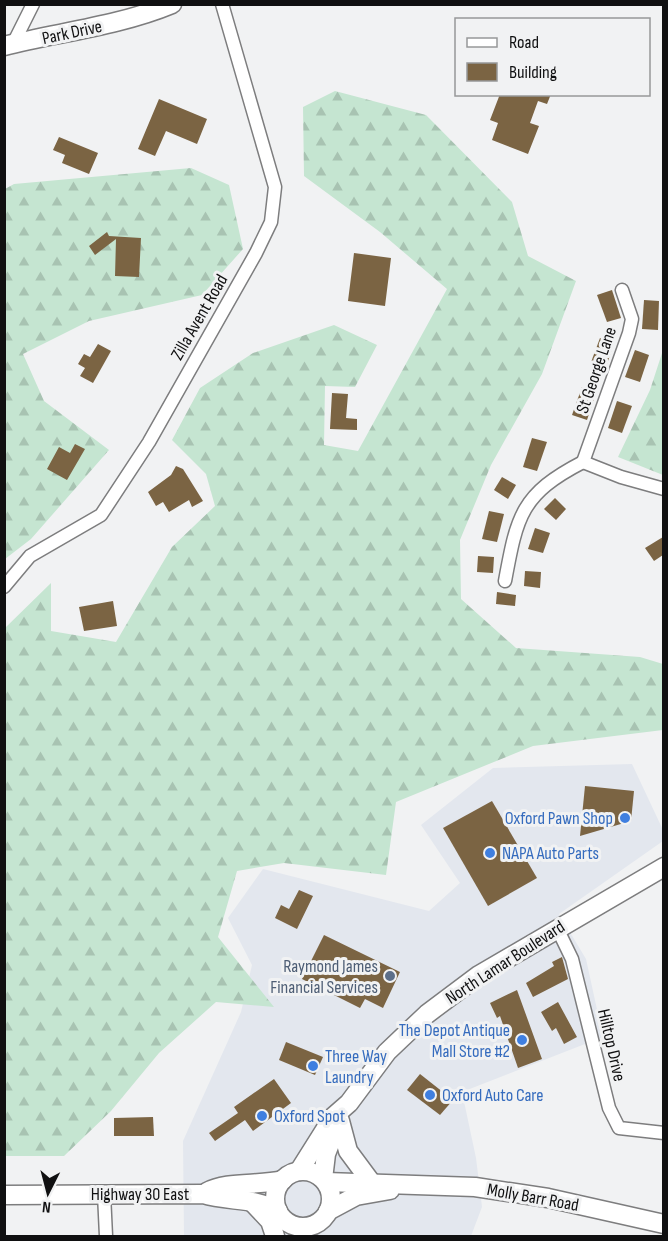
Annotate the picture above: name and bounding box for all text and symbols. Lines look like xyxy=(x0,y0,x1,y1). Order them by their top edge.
street label: Park Drive xyxy=(40,16,104,49)
legend xyxy=(455,18,650,96)
text: Road xyxy=(509,32,539,53)
text: Building xyxy=(509,62,557,83)
street label: Zilla Avent Road xyxy=(167,271,232,364)
street label: St George Lane xyxy=(572,324,621,416)
place label: Oxford Pawn Shop xyxy=(505,808,613,829)
marker: Oxford Pawn Shop xyxy=(618,811,632,825)
place label: NAPA Auto Parts xyxy=(502,843,599,864)
marker: NAPA Auto Parts xyxy=(483,846,497,860)
street label: North Lamar Boulevard xyxy=(442,916,569,1009)
place label: Raymond James Financial Services xyxy=(270,956,378,998)
marker: Raymond James Financial Services xyxy=(383,969,397,983)
street label: Hilltop Drive xyxy=(593,1007,630,1083)
place label: The Depot Antique Mall Store #2 xyxy=(399,1020,510,1062)
marker: The Depot Antique Mall Store #2 xyxy=(515,1033,529,1047)
place label: Three Way Laundry xyxy=(325,1046,387,1088)
marker: Three Way Laundry xyxy=(306,1059,320,1073)
place label: Oxford Auto Care xyxy=(442,1085,543,1106)
marker: Oxford Auto Care xyxy=(423,1088,437,1102)
place label: Oxford Spot xyxy=(274,1106,346,1127)
marker: Oxford Spot xyxy=(255,1109,269,1123)
north arrow xyxy=(18,1163,78,1223)
street label: Molly Barr Road xyxy=(485,1179,580,1216)
street label: Highway 30 East xyxy=(91,1184,190,1205)
text: N xyxy=(41,1197,52,1216)

